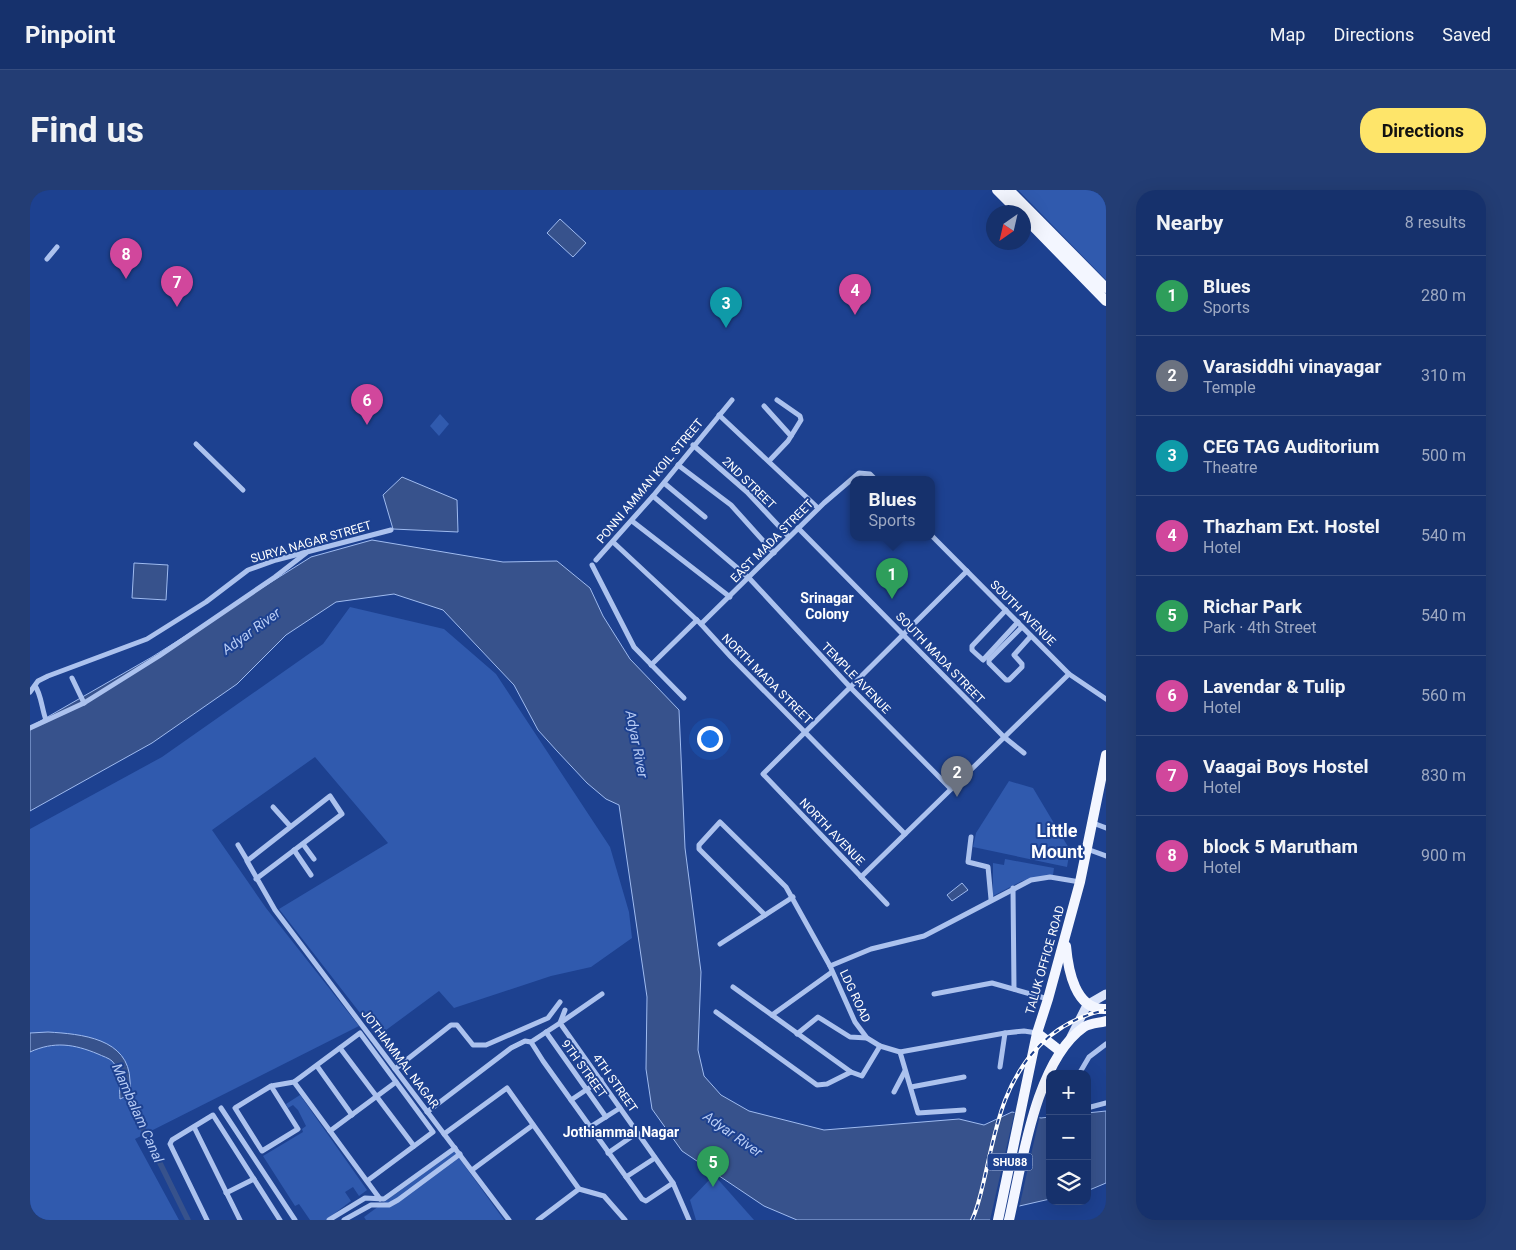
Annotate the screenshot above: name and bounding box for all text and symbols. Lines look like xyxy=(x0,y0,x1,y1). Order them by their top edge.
text: Pinpoint xyxy=(25,21,115,49)
text: Map xyxy=(1270,24,1305,45)
text: Directions xyxy=(1333,24,1414,45)
text: Saved xyxy=(1442,24,1491,45)
button: Directions xyxy=(1360,108,1486,153)
text: Find us xyxy=(30,110,144,151)
north arrow xyxy=(986,205,1031,250)
text: Nearby xyxy=(1156,211,1223,235)
text: 8 results xyxy=(1405,213,1466,232)
pin: 8 xyxy=(110,238,142,279)
pin: 7 xyxy=(161,266,193,307)
pin: 4 xyxy=(839,274,871,315)
text: Blues xyxy=(1203,275,1251,298)
text: 1 xyxy=(1167,286,1177,305)
text: 280 m xyxy=(1421,286,1466,305)
pin: 3 xyxy=(710,287,742,328)
text: Sports xyxy=(1203,298,1250,317)
text: Varasiddhi vinayagar xyxy=(1203,355,1381,378)
text: 2 xyxy=(1167,366,1177,385)
text: 310 m xyxy=(1421,366,1466,385)
text: Temple xyxy=(1203,378,1256,397)
pin: 6 xyxy=(351,384,383,425)
street label: PONNI AMMAN KOIL STREET xyxy=(594,416,706,546)
text: CEG TAG Auditorium xyxy=(1203,435,1379,458)
text: 3 xyxy=(1167,446,1177,465)
text: 500 m xyxy=(1421,446,1466,465)
street label: 2ND STREET xyxy=(719,454,779,512)
text: Theatre xyxy=(1203,458,1258,477)
popup xyxy=(850,476,935,541)
text: Blues xyxy=(869,488,916,511)
street label: EAST MADA STREET xyxy=(728,497,816,585)
text: Sports xyxy=(869,511,916,530)
text: Thazham Ext. Hostel xyxy=(1203,515,1380,538)
street label: SURYA NAGAR STREET xyxy=(249,518,373,566)
text: 4 xyxy=(1167,526,1177,545)
text: 540 m xyxy=(1421,526,1466,545)
text: Hotel xyxy=(1203,538,1241,557)
pin: 1 xyxy=(876,558,908,599)
street label: SOUTH AVENUE xyxy=(987,577,1059,649)
district label: Srinagar Colony xyxy=(800,590,854,622)
text: Richar Park xyxy=(1203,595,1302,618)
water label: Adyar River xyxy=(218,604,284,658)
text: 5 xyxy=(1167,606,1177,625)
text: 540 m xyxy=(1421,606,1466,625)
street label: SOUTH MADA STREET xyxy=(893,609,987,707)
text: Park · 4th Street xyxy=(1203,618,1317,637)
street label: NORTH MADA STREET xyxy=(719,631,815,727)
street label: TEMPLE AVENUE xyxy=(819,640,894,717)
text: Lavendar & Tulip xyxy=(1203,675,1345,698)
text: 6 xyxy=(1167,686,1177,705)
text: 560 m xyxy=(1421,686,1466,705)
text: Hotel xyxy=(1203,698,1241,717)
water label: Adyar River xyxy=(622,708,651,779)
your location xyxy=(697,726,723,752)
text: Vaagai Boys Hostel xyxy=(1203,755,1368,778)
pin: 2 xyxy=(941,756,973,797)
text: 7 xyxy=(1167,766,1177,785)
text: 830 m xyxy=(1421,766,1466,785)
text: Hotel xyxy=(1203,778,1241,797)
street label: NORTH AVENUE xyxy=(797,796,868,868)
district label: Little Mount xyxy=(1031,820,1083,862)
text: block 5 Marutham xyxy=(1203,835,1358,858)
text: 8 xyxy=(1167,846,1177,865)
text: 900 m xyxy=(1421,846,1466,865)
text: Hotel xyxy=(1203,858,1241,877)
street label: TALUK OFFICE ROAD xyxy=(1023,904,1067,1016)
street label: LDG ROAD xyxy=(837,967,873,1025)
street label: JOTHIAMMAL NAGAR xyxy=(358,1007,442,1112)
street label: 9TH STREET xyxy=(558,1037,610,1101)
street label: 4TH STREET xyxy=(590,1051,640,1115)
water label: Mambalam Canal xyxy=(109,1061,167,1166)
map controls xyxy=(1046,1070,1091,1205)
button: + xyxy=(1046,1070,1091,1115)
water label: Adyar River xyxy=(700,1107,766,1160)
button: − xyxy=(1046,1115,1091,1160)
district label: Jothiammal Nagar xyxy=(563,1124,679,1140)
pin: 5 xyxy=(697,1146,729,1187)
road number: SHU88 xyxy=(988,1154,1032,1170)
button: layers xyxy=(1046,1160,1091,1205)

